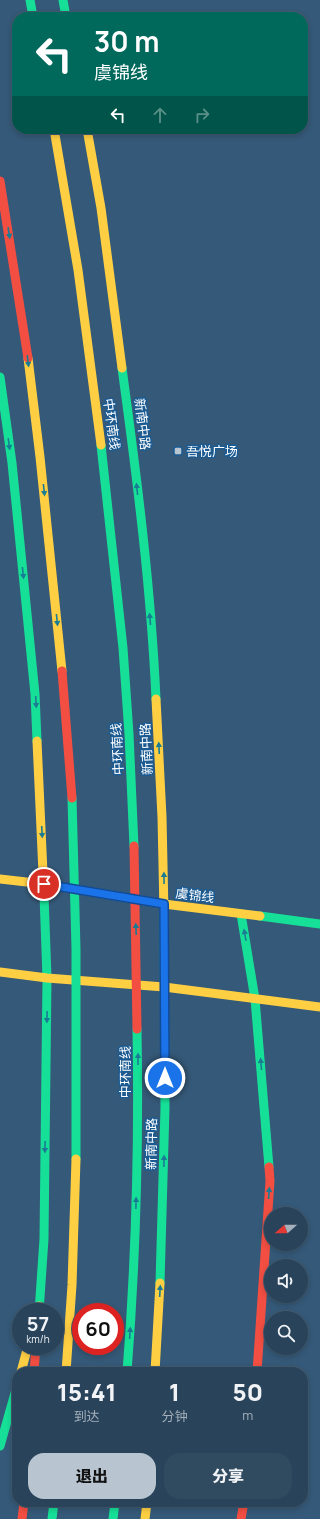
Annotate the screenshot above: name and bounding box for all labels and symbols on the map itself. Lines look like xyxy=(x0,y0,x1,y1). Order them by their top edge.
one-way arrow xyxy=(6,227,12,239)
one-way arrow xyxy=(25,355,32,367)
street label: 中环南线 xyxy=(99,397,125,451)
street label: 新南中路 xyxy=(131,397,155,451)
one-way arrow xyxy=(6,438,12,450)
place label: 吾悦广场 xyxy=(186,442,238,460)
marker: 吾悦广场 xyxy=(173,446,183,456)
one-way arrow xyxy=(134,483,141,495)
one-way arrow xyxy=(41,484,47,496)
one-way arrow xyxy=(20,567,26,579)
one-way arrow xyxy=(146,613,153,625)
one-way arrow xyxy=(54,614,60,626)
one-way arrow xyxy=(32,696,39,708)
street label: 中环南线 xyxy=(107,723,127,775)
street label: 新南中路 xyxy=(136,723,156,775)
one-way arrow xyxy=(155,742,162,754)
one-way arrow xyxy=(39,826,45,839)
pin xyxy=(27,867,61,901)
one-way arrow xyxy=(160,872,167,884)
street label: 虞锦线 xyxy=(175,884,215,906)
one-way arrow xyxy=(133,922,139,935)
one-way arrow xyxy=(241,929,247,941)
one-way arrow xyxy=(44,1011,50,1024)
street label: 中环南线 xyxy=(116,1046,134,1098)
one-way arrow xyxy=(135,1052,141,1065)
position arrow xyxy=(144,1057,186,1099)
one-way arrow xyxy=(257,1058,264,1070)
street label: 新南中路 xyxy=(142,1118,160,1170)
one-way arrow xyxy=(42,1141,48,1154)
one-way arrow xyxy=(161,1154,167,1167)
one-way arrow xyxy=(266,1187,273,1199)
one-way arrow xyxy=(133,1197,140,1209)
north arrow xyxy=(264,1207,308,1251)
one-way arrow xyxy=(156,1285,163,1297)
speed limit sign: 60 xyxy=(72,1303,124,1355)
one-way arrow xyxy=(126,1327,133,1339)

